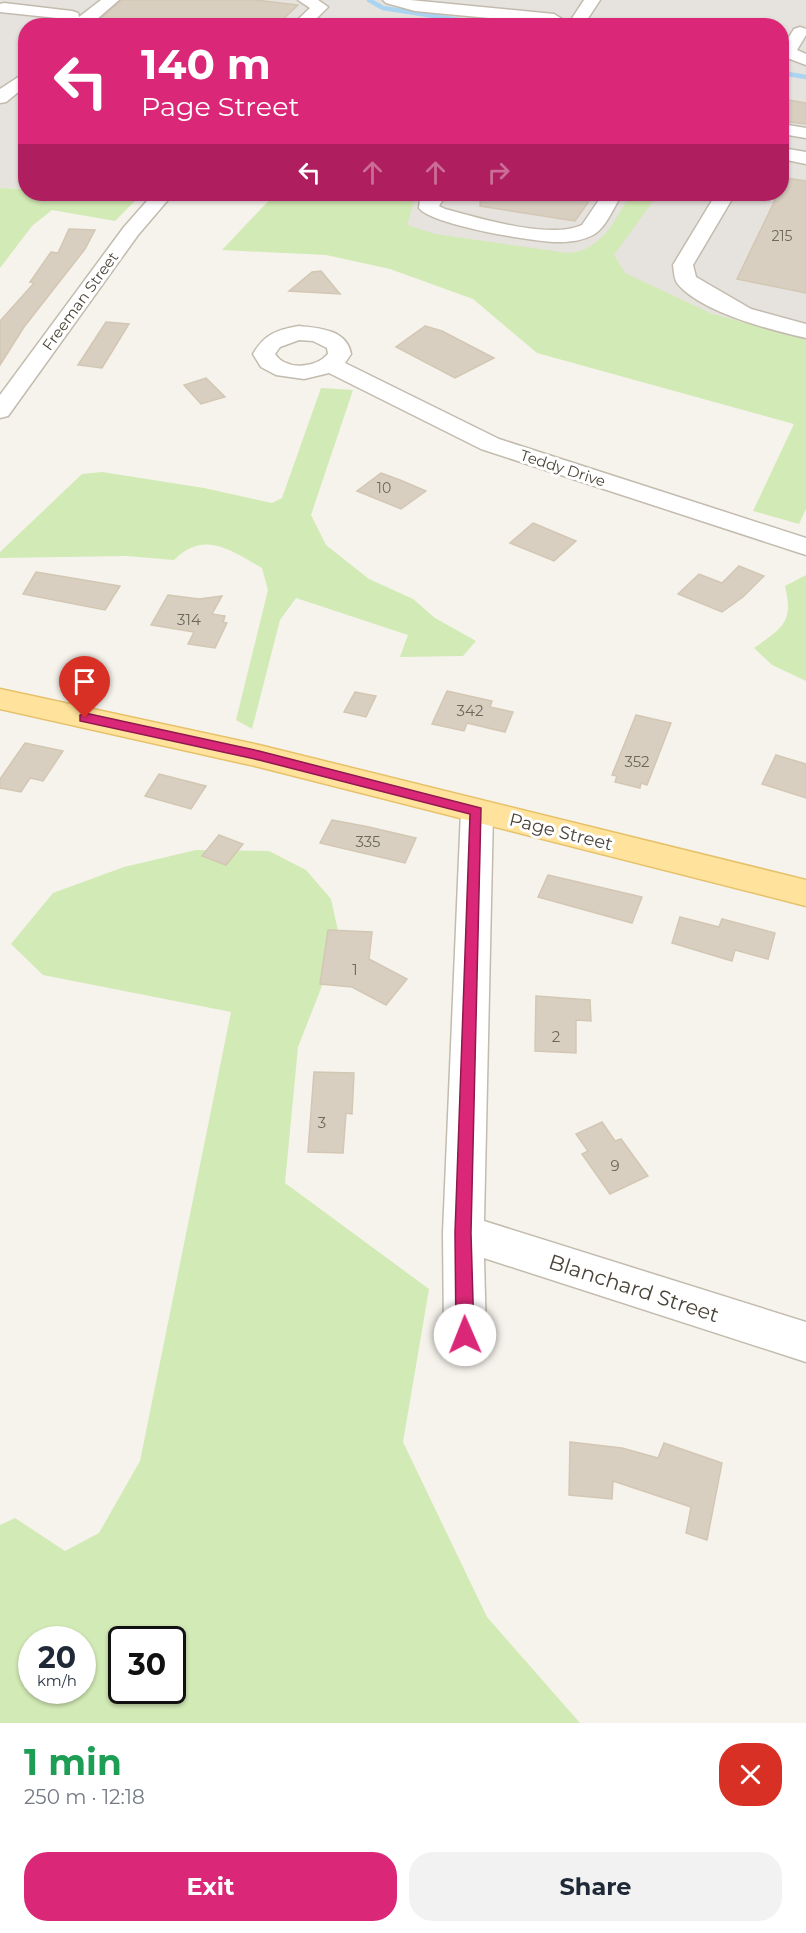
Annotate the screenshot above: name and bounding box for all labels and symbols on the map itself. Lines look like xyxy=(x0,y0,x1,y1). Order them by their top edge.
house number: 215 xyxy=(772,227,793,245)
street label: Freeman Street xyxy=(38,248,122,354)
street label: Teddy Drive xyxy=(518,445,608,491)
house number: 10 xyxy=(377,479,391,497)
house number: 314 xyxy=(177,610,201,629)
pin xyxy=(59,656,110,718)
house number: 342 xyxy=(457,701,483,720)
house number: 352 xyxy=(624,752,650,771)
street label: Page Street xyxy=(507,809,615,855)
house number: 335 xyxy=(355,832,381,851)
house number: 1 xyxy=(352,960,358,979)
house number: 2 xyxy=(552,1027,560,1046)
house number: 3 xyxy=(318,1113,326,1132)
house number: 9 xyxy=(610,1156,620,1175)
street label: Blanchard Street xyxy=(546,1249,722,1327)
position arrow xyxy=(433,1303,497,1367)
speed limit sign: 30 xyxy=(108,1626,186,1704)

